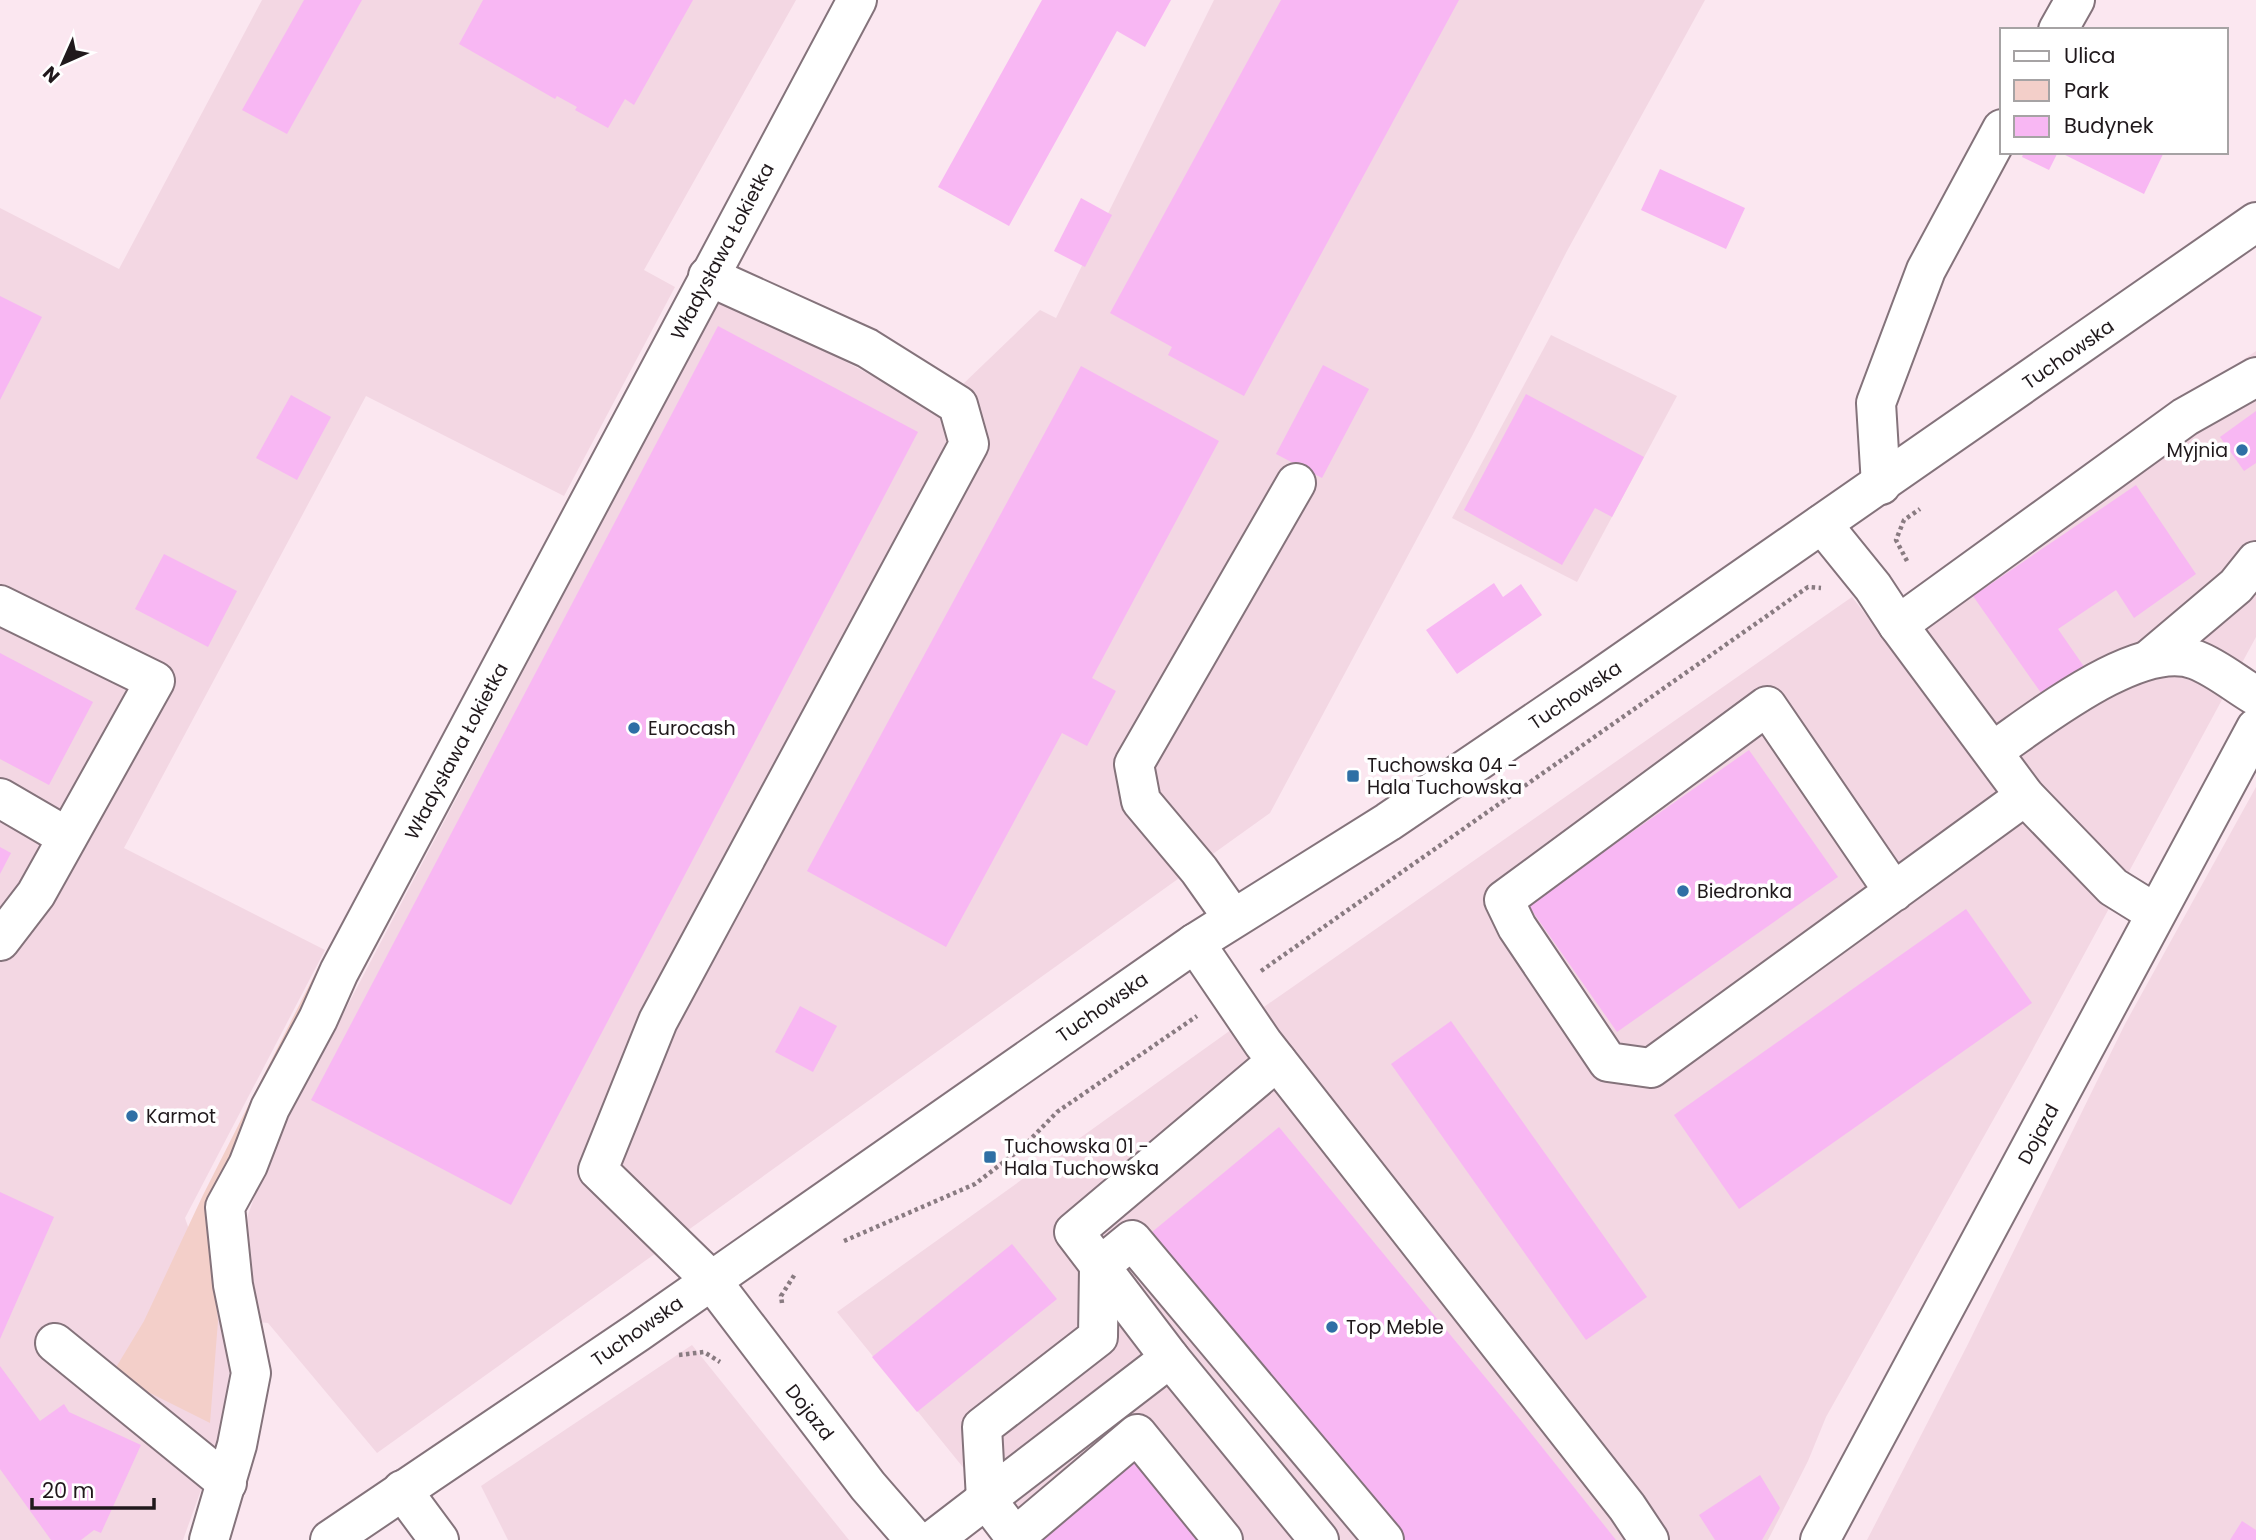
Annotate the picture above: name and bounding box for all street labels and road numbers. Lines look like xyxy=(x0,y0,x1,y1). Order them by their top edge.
street label: Władysława Łokietka xyxy=(664,158,781,345)
street label: Tuchowska xyxy=(2017,313,2120,396)
street label: Tuchowska xyxy=(1524,654,1627,736)
street label: Władysława Łokietka xyxy=(398,658,515,845)
street label: Tuchowska xyxy=(1051,966,1154,1049)
street label: Dojazd xyxy=(2011,1099,2066,1169)
street label: Tuchowska xyxy=(586,1290,689,1373)
street label: Dojazd xyxy=(779,1379,840,1446)

